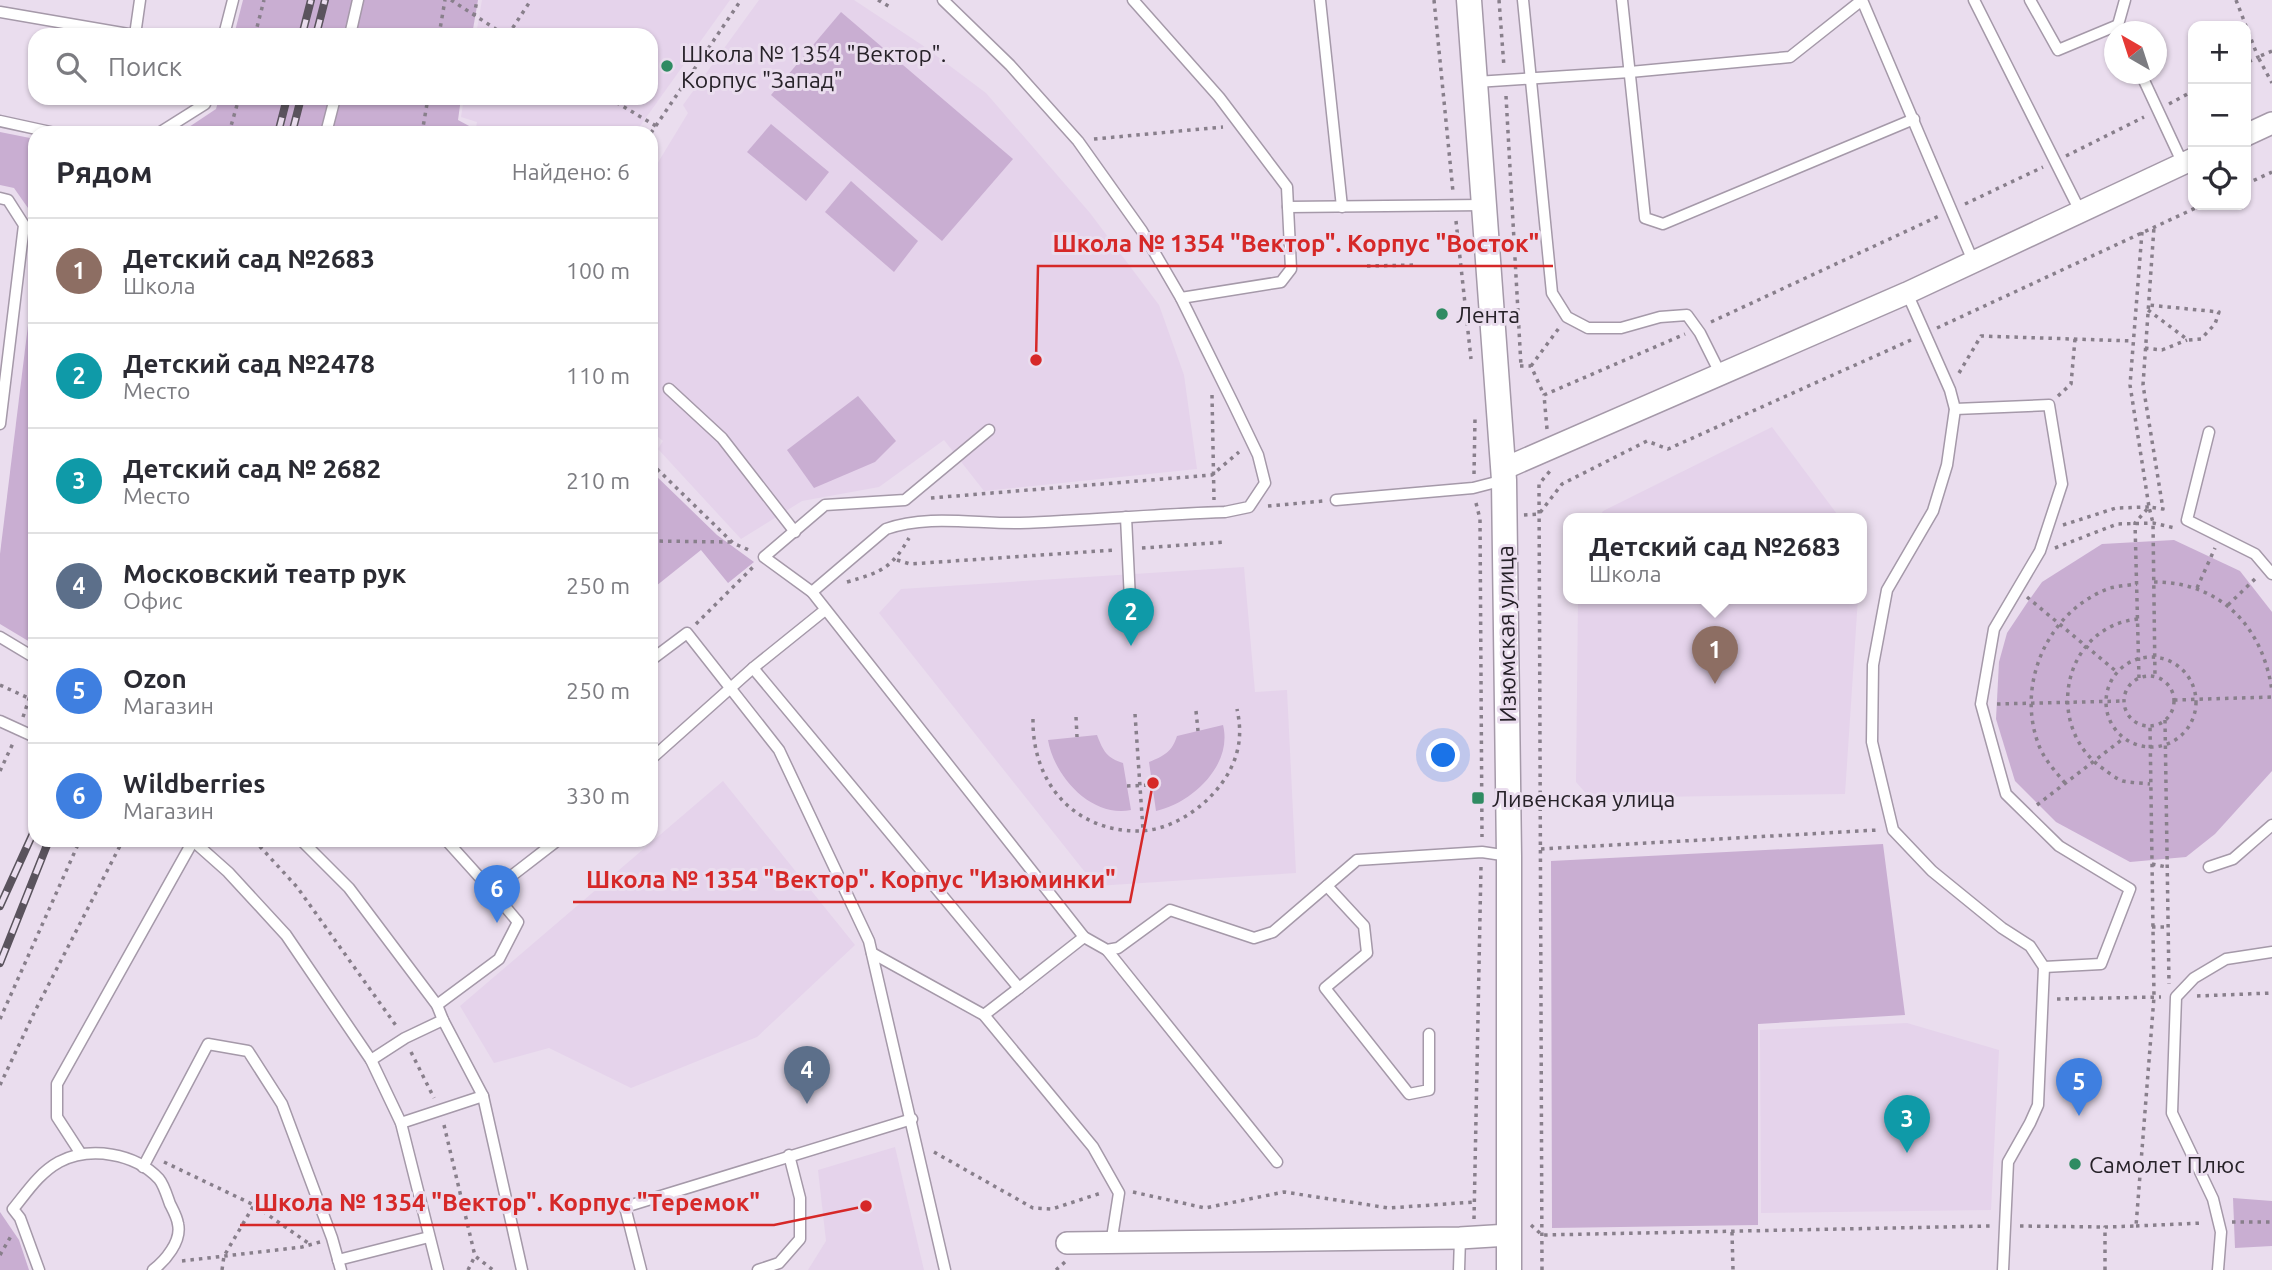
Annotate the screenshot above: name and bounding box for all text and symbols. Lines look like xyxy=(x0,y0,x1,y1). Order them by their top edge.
north arrow xyxy=(2104,21,2167,84)
map controls xyxy=(2188,21,2251,210)
button: + xyxy=(2188,21,2251,84)
search box xyxy=(28,28,658,105)
place label: Школа № 1354 "Вектор". Корпус "Запад" xyxy=(681,41,946,92)
icon: search xyxy=(52,48,90,86)
text: Поиск xyxy=(108,52,182,81)
marker: Школа № 1354 "Вектор". Корпус "Запад" xyxy=(659,58,675,74)
button: − xyxy=(2188,84,2251,147)
button: locate xyxy=(2188,147,2251,210)
text: Рядом xyxy=(56,155,152,189)
text: Найдено: 6 xyxy=(512,159,630,184)
callout: Школа № 1354 "Вектор". Корпус "Восток" xyxy=(1038,221,1553,266)
text: Школа № 1354 "Вектор". Корпус "Восток" xyxy=(1053,230,1539,257)
text: Детский сад №2683 xyxy=(123,244,375,273)
text: 1 xyxy=(73,258,85,283)
text: 100 m xyxy=(566,258,630,283)
text: Школа xyxy=(123,273,195,298)
place label: Лента xyxy=(1456,302,1520,327)
marker: Лента xyxy=(1434,306,1450,322)
text: Детский сад №2478 xyxy=(123,349,375,378)
text: 2 xyxy=(73,363,85,388)
text: 110 m xyxy=(566,363,630,388)
text: Место xyxy=(123,378,190,403)
text: Детский сад № 2682 xyxy=(123,454,381,483)
text: 3 xyxy=(73,468,85,493)
text: 210 m xyxy=(566,468,630,493)
text: Место xyxy=(123,483,190,508)
popup xyxy=(1563,513,1867,604)
text: Детский сад №2683 xyxy=(1589,532,1841,561)
street label: Изюмская улица xyxy=(1492,545,1520,723)
text: Московский театр рук xyxy=(123,559,406,588)
text: Школа xyxy=(1589,561,1662,586)
text: 4 xyxy=(73,573,85,598)
text: 250 m xyxy=(566,573,630,598)
text: Офис xyxy=(123,588,183,613)
pin: 2 xyxy=(1108,588,1154,646)
pin: 1 xyxy=(1692,626,1738,684)
text: Ozon xyxy=(123,664,187,693)
text: 5 xyxy=(73,678,85,703)
text: 250 m xyxy=(566,678,630,703)
text: Магазин xyxy=(123,693,214,718)
your location xyxy=(1426,738,1460,772)
text: Wildberries xyxy=(123,769,266,798)
text: 6 xyxy=(73,783,85,808)
text: 330 m xyxy=(566,783,630,808)
place label: Ливенская улица xyxy=(1492,786,1675,811)
marker: Ливенская улица xyxy=(1470,790,1486,806)
text: Магазин xyxy=(123,798,214,823)
callout: Школа № 1354 "Вектор". Корпус "Изюминки" xyxy=(573,857,1130,902)
pin: 6 xyxy=(474,865,520,923)
text: Школа № 1354 "Вектор". Корпус "Изюминки" xyxy=(586,866,1116,893)
pin: 4 xyxy=(784,1046,830,1104)
pin: 5 xyxy=(2056,1058,2102,1116)
pin: 3 xyxy=(1884,1095,1930,1153)
place label: Самолет Плюс xyxy=(2089,1152,2245,1177)
marker: Самолет Плюс xyxy=(2067,1156,2083,1172)
callout: Школа № 1354 "Вектор". Корпус "Теремок" xyxy=(240,1180,774,1225)
text: Школа № 1354 "Вектор". Корпус "Теремок" xyxy=(254,1189,760,1216)

